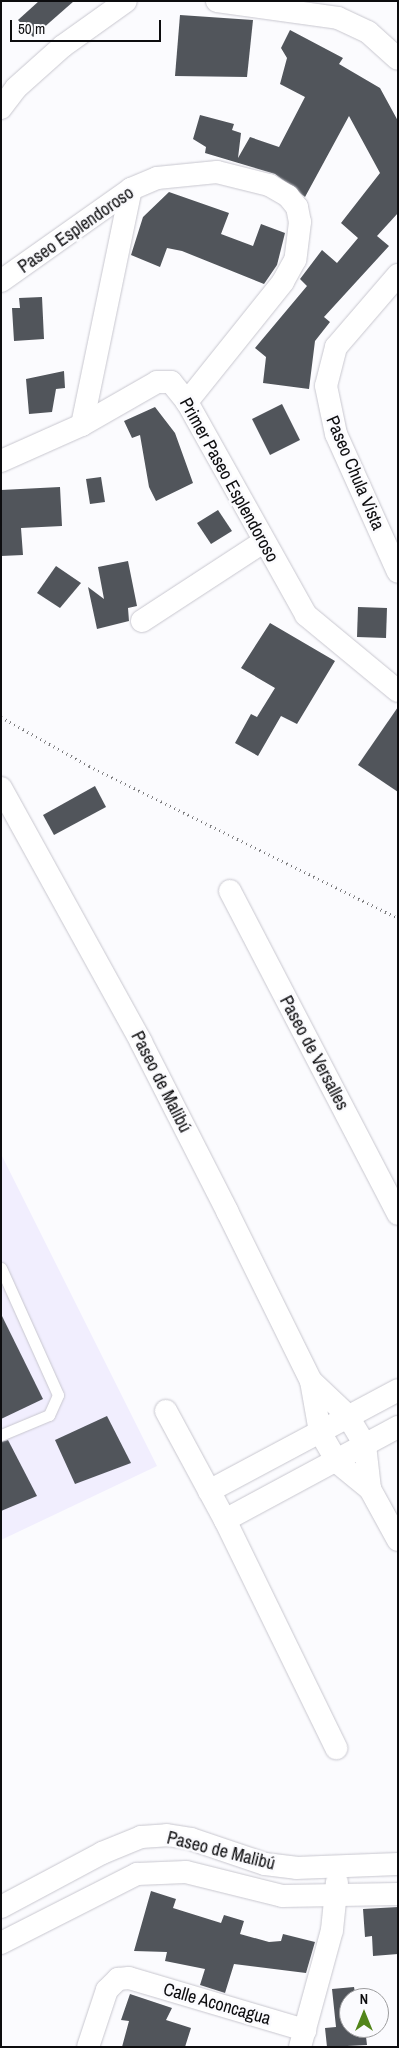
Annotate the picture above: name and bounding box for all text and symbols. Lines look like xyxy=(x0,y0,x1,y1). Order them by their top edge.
scale bar xyxy=(12,10,164,42)
text: 50 m xyxy=(18,18,45,39)
street label: Paseo Esplendoroso xyxy=(14,182,138,278)
street label: Primer Paseo Esplendoroso xyxy=(175,394,283,566)
street label: Paseo Chula Vista xyxy=(321,413,389,533)
street label: Paseo de Versalles xyxy=(275,992,353,1114)
street label: Paseo de Malibú xyxy=(126,1028,196,1136)
street label: Paseo de Malibú xyxy=(165,1827,277,1875)
street label: Calle Aconcagua xyxy=(160,1978,274,2030)
north arrow xyxy=(339,1988,389,2038)
text: N xyxy=(360,1990,368,2008)

